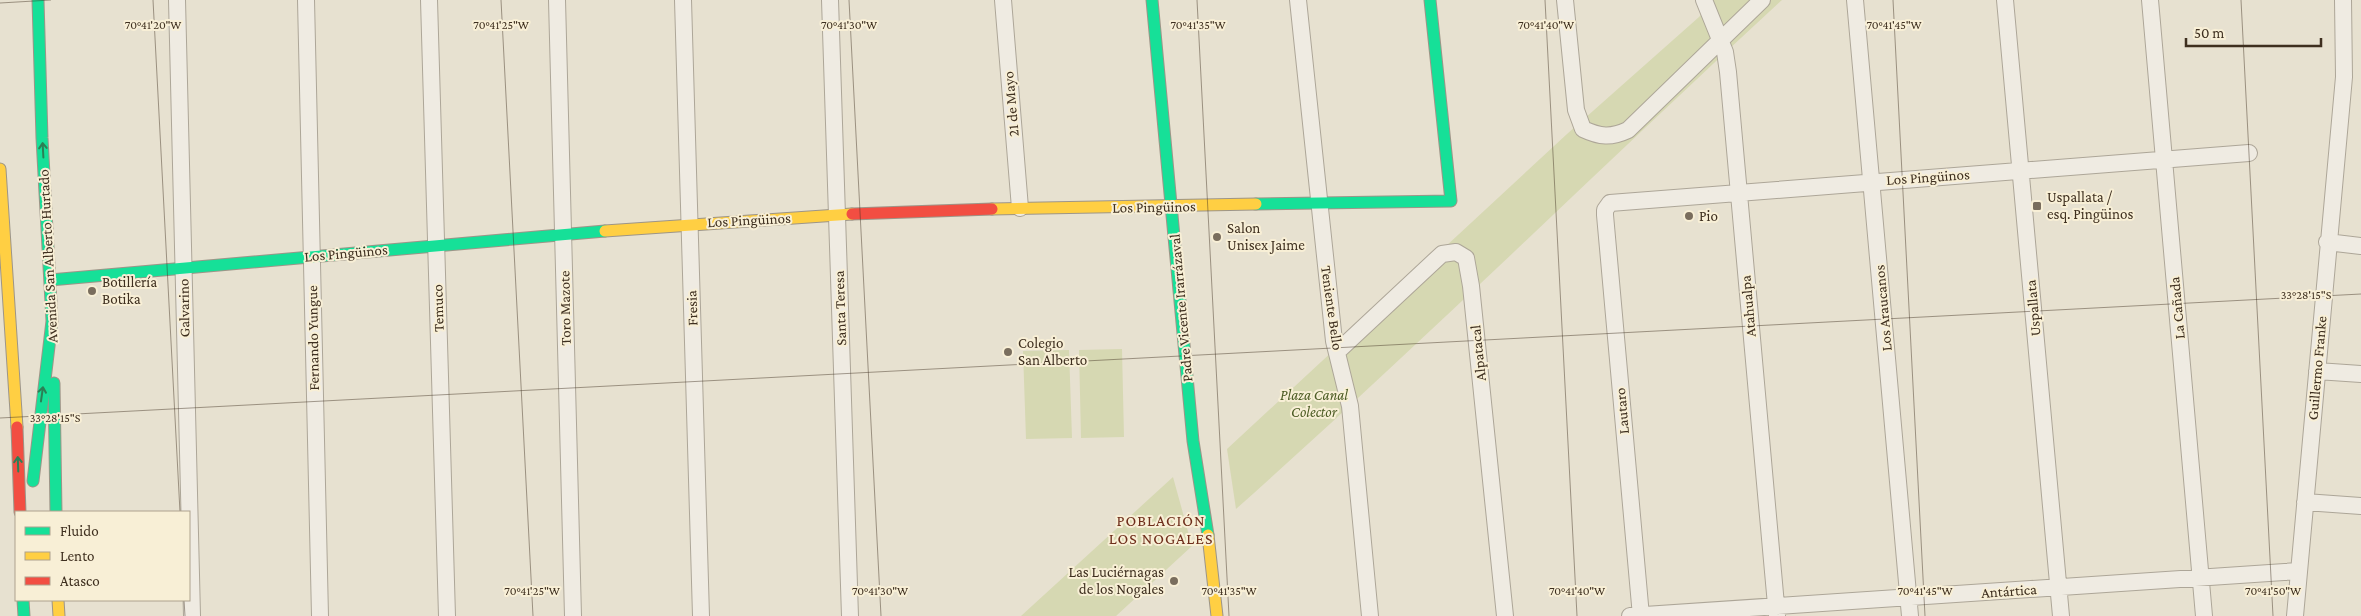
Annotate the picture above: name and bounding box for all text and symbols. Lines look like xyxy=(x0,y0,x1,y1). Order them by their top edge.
scale bar xyxy=(2186,15,2321,47)
text: 70°41'20"W xyxy=(125,18,181,32)
text: 70°41'25"W xyxy=(473,18,529,32)
text: 70°41'30"W xyxy=(821,18,877,32)
text: 70°41'35"W xyxy=(1170,18,1226,32)
text: 70°41'40"W xyxy=(1518,18,1574,32)
text: 70°41'45"W xyxy=(1866,18,1922,32)
text: 50 m xyxy=(2194,25,2224,41)
street label: 21 de Mayo xyxy=(1000,70,1023,137)
one-way arrow xyxy=(38,142,47,158)
street label: Los Pingüinos xyxy=(1886,166,1970,189)
street label: Avenida San Alberto Hurtado xyxy=(35,169,61,343)
place label: Uspallata / esq. Pingüinos xyxy=(2047,189,2133,223)
street label: Los Pingüinos xyxy=(1112,198,1196,217)
marker: Uspallata / esq. Pingüinos xyxy=(2031,200,2043,212)
place label: Pio xyxy=(1699,208,1718,224)
street label: Los Pingüinos xyxy=(707,210,791,231)
marker: Pio xyxy=(1683,210,1695,222)
place label: Salon Unisex Jaime xyxy=(1227,220,1305,254)
marker: Salon Unisex Jaime xyxy=(1211,231,1223,243)
street label: Padre Vicente Irarrázaval xyxy=(1167,233,1195,383)
street label: Los Pingüinos xyxy=(304,241,389,266)
street label: Los Araucanos xyxy=(1871,264,1895,352)
street label: Teniente Bello xyxy=(1318,265,1346,351)
street label: Toro Mazote xyxy=(556,270,574,346)
street label: Santa Teresa xyxy=(831,270,849,346)
place label: Botillería Botika xyxy=(102,274,157,307)
street label: Atahualpa xyxy=(1737,274,1760,338)
street label: La Cañada xyxy=(2166,276,2188,340)
street label: Galvarino xyxy=(175,278,193,338)
street label: Uspallata xyxy=(2023,279,2044,337)
street label: Temuco xyxy=(429,284,447,332)
marker: Botillería Botika xyxy=(86,285,98,297)
street label: Fernando Yungue xyxy=(304,285,323,391)
text: 33°28'15"S xyxy=(2281,288,2332,302)
street label: Fresia xyxy=(683,290,701,326)
street label: Guillermo Franke xyxy=(2304,315,2330,421)
street label: Alpatacal xyxy=(1467,324,1490,382)
place label: Colegio San Alberto xyxy=(1018,335,1087,368)
marker: Colegio San Alberto xyxy=(1002,346,1014,358)
one-way arrow xyxy=(37,386,47,402)
park label: Plaza Canal Colector xyxy=(1280,387,1348,420)
street label: Lautaro xyxy=(1612,387,1632,435)
text: 33°28'15"S xyxy=(30,411,81,425)
one-way arrow xyxy=(13,456,23,472)
legend xyxy=(15,511,190,601)
district label: POBLACIÓN LOS NOGALES xyxy=(1109,512,1213,547)
text: Fluido xyxy=(60,523,99,539)
text: Lento xyxy=(60,548,94,564)
place label: Las Luciérnagas de los Nogales xyxy=(1068,564,1164,598)
text: Atasco xyxy=(60,573,100,589)
marker: Las Luciérnagas de los Nogales xyxy=(1168,575,1180,587)
street label: Antártica xyxy=(1981,581,2037,601)
text: 70°41'25"W xyxy=(504,584,560,598)
text: 70°41'30"W xyxy=(852,584,908,598)
text: 70°41'35"W xyxy=(1201,584,1257,598)
text: 70°41'40"W xyxy=(1549,584,1605,598)
text: 70°41'45"W xyxy=(1897,584,1953,598)
text: 70°41'50"W xyxy=(2245,584,2301,598)

